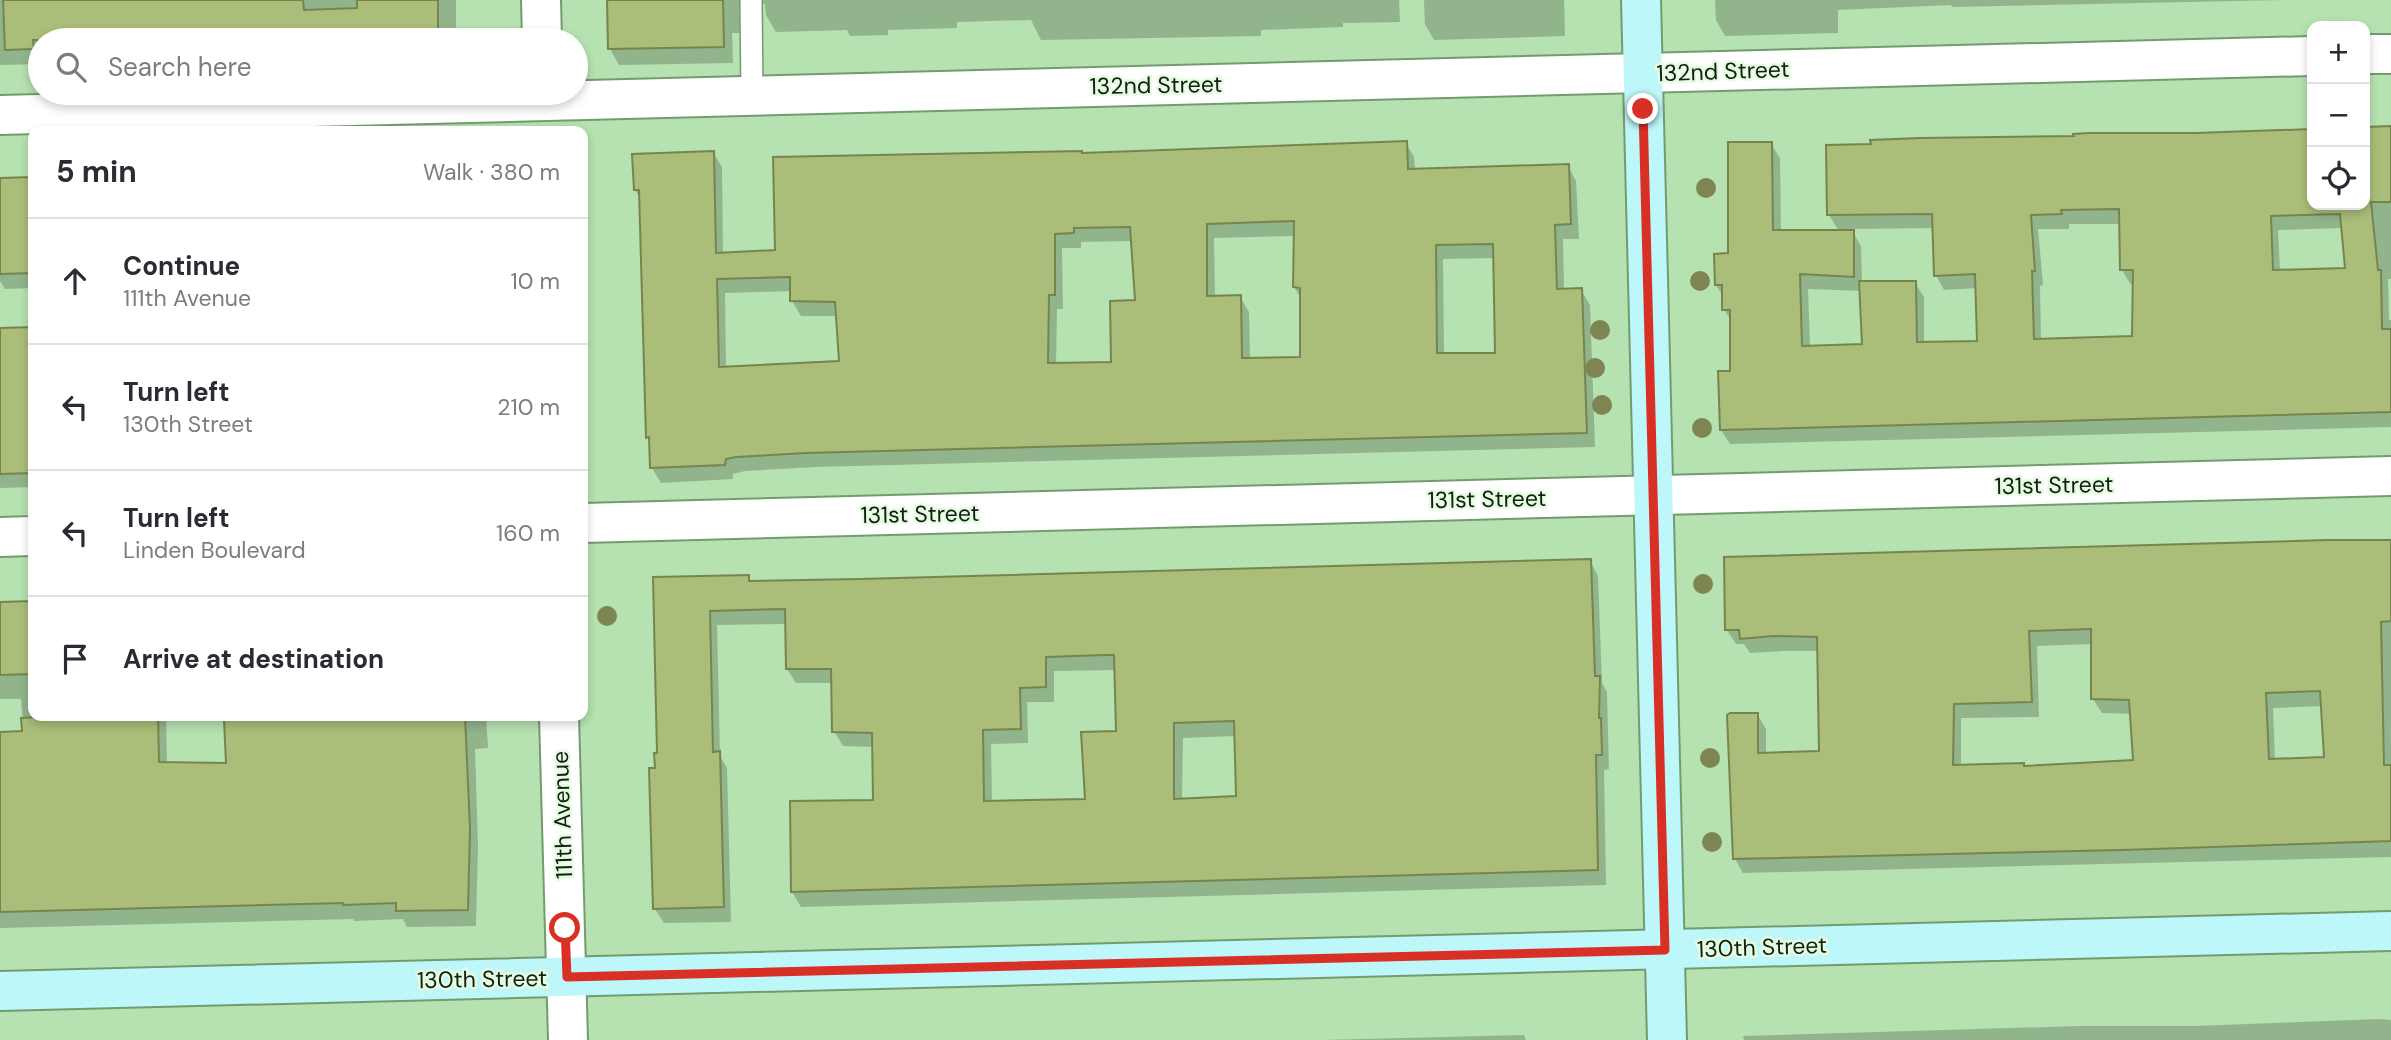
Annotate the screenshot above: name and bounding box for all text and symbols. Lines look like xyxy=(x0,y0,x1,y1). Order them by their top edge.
map controls xyxy=(2307,21,2370,210)
button: + xyxy=(2307,21,2370,84)
search box xyxy=(28,28,588,105)
icon: search xyxy=(52,48,90,86)
text: Search here xyxy=(108,50,251,84)
street label: 132nd Street xyxy=(1656,54,1790,88)
street label: 132nd Street xyxy=(1089,69,1223,101)
button: − xyxy=(2307,84,2370,147)
route end xyxy=(1627,93,1658,124)
button: locate xyxy=(2307,147,2370,210)
text: 5 min xyxy=(56,152,137,191)
text: Walk · 380 m xyxy=(423,157,560,187)
text: Continue xyxy=(123,249,240,283)
icon: ahead xyxy=(56,262,94,300)
text: 10 m xyxy=(510,266,560,296)
text: 111th Avenue xyxy=(123,283,251,313)
text: Turn left xyxy=(123,375,230,409)
icon: left xyxy=(56,388,94,426)
text: 210 m xyxy=(497,392,560,422)
text: 130th Street xyxy=(123,409,253,439)
street label: 131st Street xyxy=(1994,469,2114,501)
street label: 131st Street xyxy=(1427,483,1547,515)
street label: 131st Street xyxy=(860,498,980,530)
text: Turn left xyxy=(123,501,230,535)
icon: left xyxy=(56,514,94,552)
text: 160 m xyxy=(496,518,560,548)
text: Linden Boulevard xyxy=(123,535,306,565)
icon: arrive xyxy=(56,640,94,678)
text: Arrive at destination xyxy=(123,642,384,676)
street label: 111th Avenue xyxy=(545,750,579,880)
route start xyxy=(549,912,580,943)
street label: 130th Street xyxy=(1696,930,1828,964)
street label: 130th Street xyxy=(417,963,547,995)

